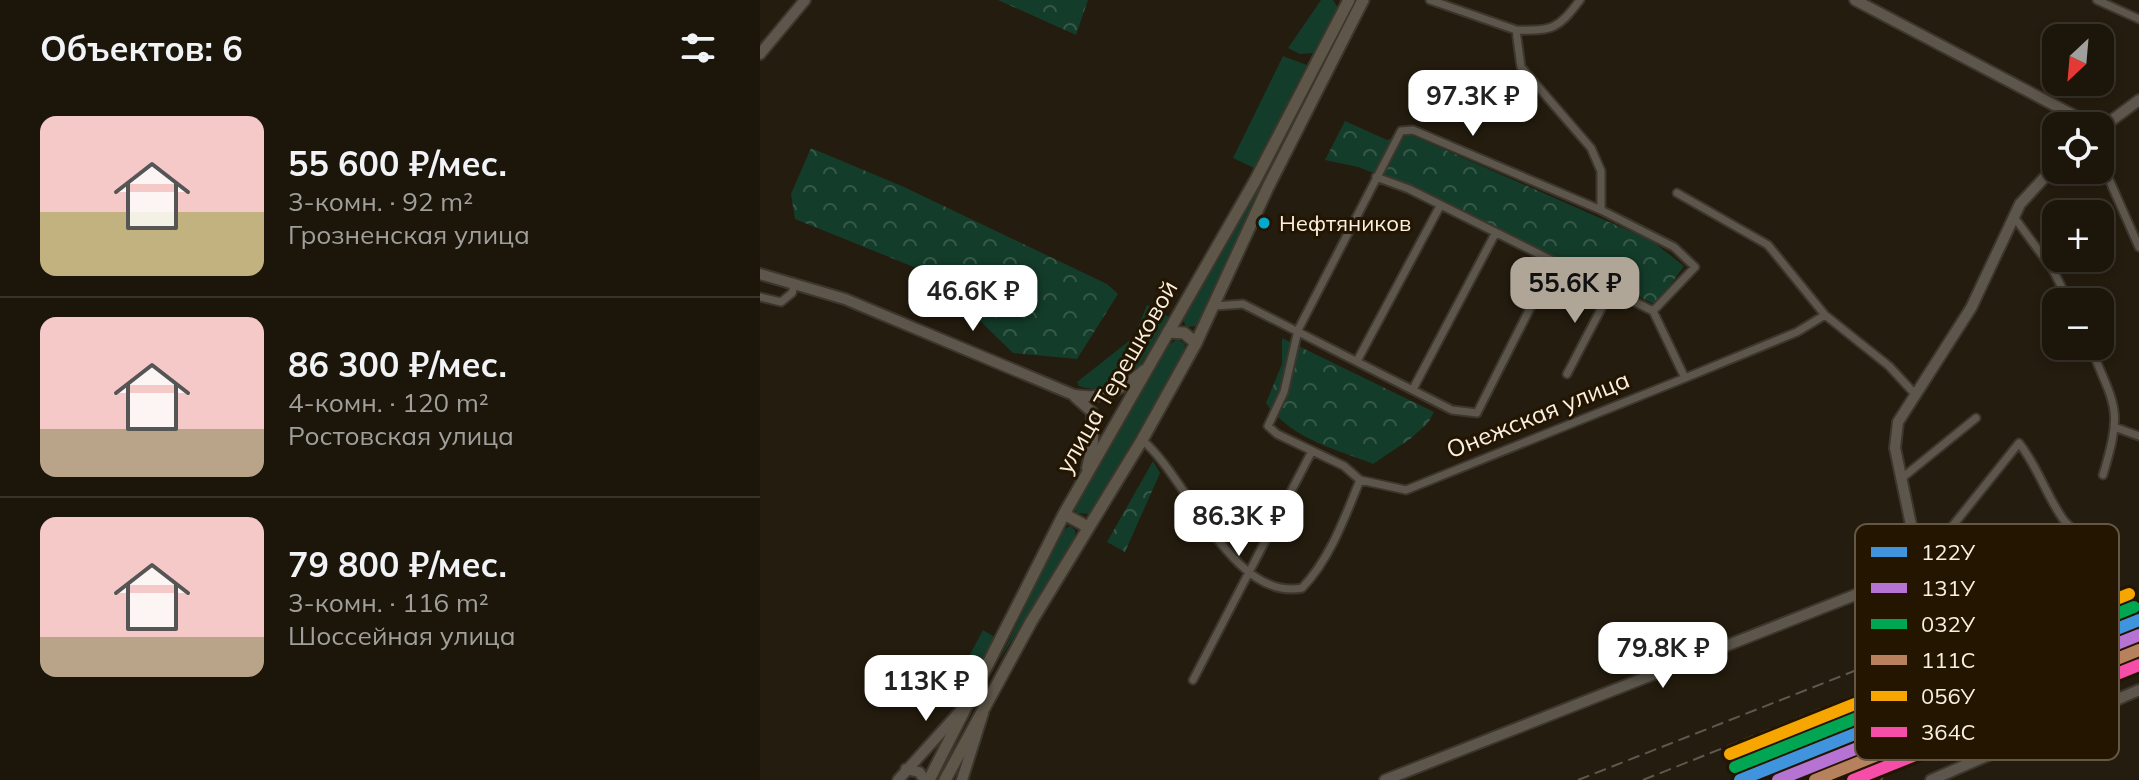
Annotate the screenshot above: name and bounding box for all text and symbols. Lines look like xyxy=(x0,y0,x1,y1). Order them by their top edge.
north arrow xyxy=(2042,24,2114,96)
map controls xyxy=(2042,24,2114,360)
icon: filters xyxy=(676,26,720,70)
text: Объектов: 6 xyxy=(40,27,243,70)
pin: 97.3K ₽ xyxy=(1399,70,1547,138)
text: 97.3K ₽ xyxy=(1426,79,1520,112)
button: locate xyxy=(2042,112,2114,184)
text: 55 600 ₽/мес. xyxy=(288,142,507,185)
icon: home xyxy=(104,148,200,244)
text: 3-комн. · 92 m² xyxy=(288,185,473,218)
button: + xyxy=(2042,200,2114,272)
place label: Нефтяников xyxy=(1279,209,1411,237)
marker: Нефтяников xyxy=(1256,215,1272,231)
text: Грозненская улица xyxy=(288,218,530,251)
pin: 55.6K ₽ xyxy=(1501,257,1649,325)
pin: 46.6K ₽ xyxy=(899,265,1047,333)
text: 55.6K ₽ xyxy=(1528,266,1622,299)
text: 46.6K ₽ xyxy=(926,274,1020,307)
street label: улица Терешковой xyxy=(1049,275,1184,478)
button: − xyxy=(2042,288,2114,360)
text: 86 300 ₽/мес. xyxy=(288,343,507,386)
icon: home xyxy=(104,349,200,445)
street label: Онежская улица xyxy=(1442,364,1633,464)
text: 4-комн. · 120 m² xyxy=(288,386,489,419)
text: Ростовская улица xyxy=(288,419,514,452)
pin: 86.3K ₽ xyxy=(1165,490,1313,558)
text: 86.3K ₽ xyxy=(1192,499,1286,532)
legend xyxy=(1855,524,2119,760)
text: 122У xyxy=(1921,538,1976,566)
text: 79 800 ₽/мес. xyxy=(288,543,507,586)
icon: home xyxy=(104,549,200,645)
text: 131У xyxy=(1921,574,1976,602)
text: 3-комн. · 116 m² xyxy=(288,586,489,619)
text: 032У xyxy=(1921,610,1976,638)
text: Шоссейная улица xyxy=(288,619,516,652)
pin: 79.8K ₽ xyxy=(1589,622,1737,690)
text: 79.8K ₽ xyxy=(1616,631,1710,664)
text: 111С xyxy=(1921,646,1976,674)
pin: 113K ₽ xyxy=(861,655,991,723)
text: 113K ₽ xyxy=(883,664,969,697)
text: 056У xyxy=(1921,682,1976,710)
text: 364С xyxy=(1921,718,1976,746)

